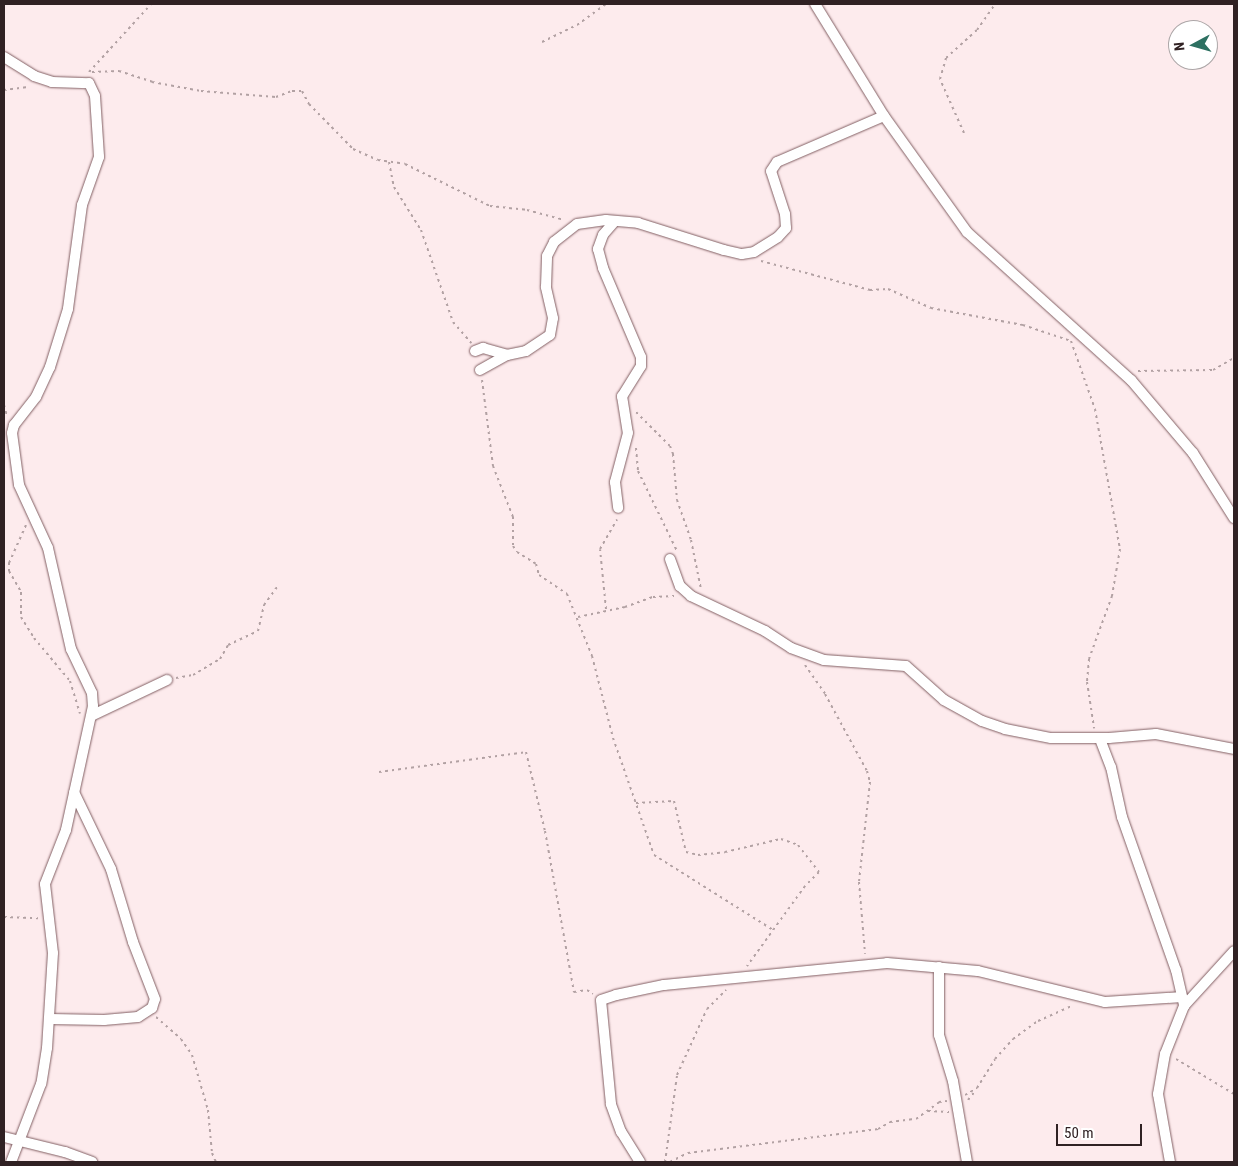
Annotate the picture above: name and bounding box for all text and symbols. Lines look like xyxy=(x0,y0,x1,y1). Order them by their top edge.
north arrow xyxy=(1168,20,1218,70)
text: N xyxy=(1171,41,1187,52)
scale bar xyxy=(1058,1114,1144,1146)
text: 50 m xyxy=(1064,1124,1094,1142)

